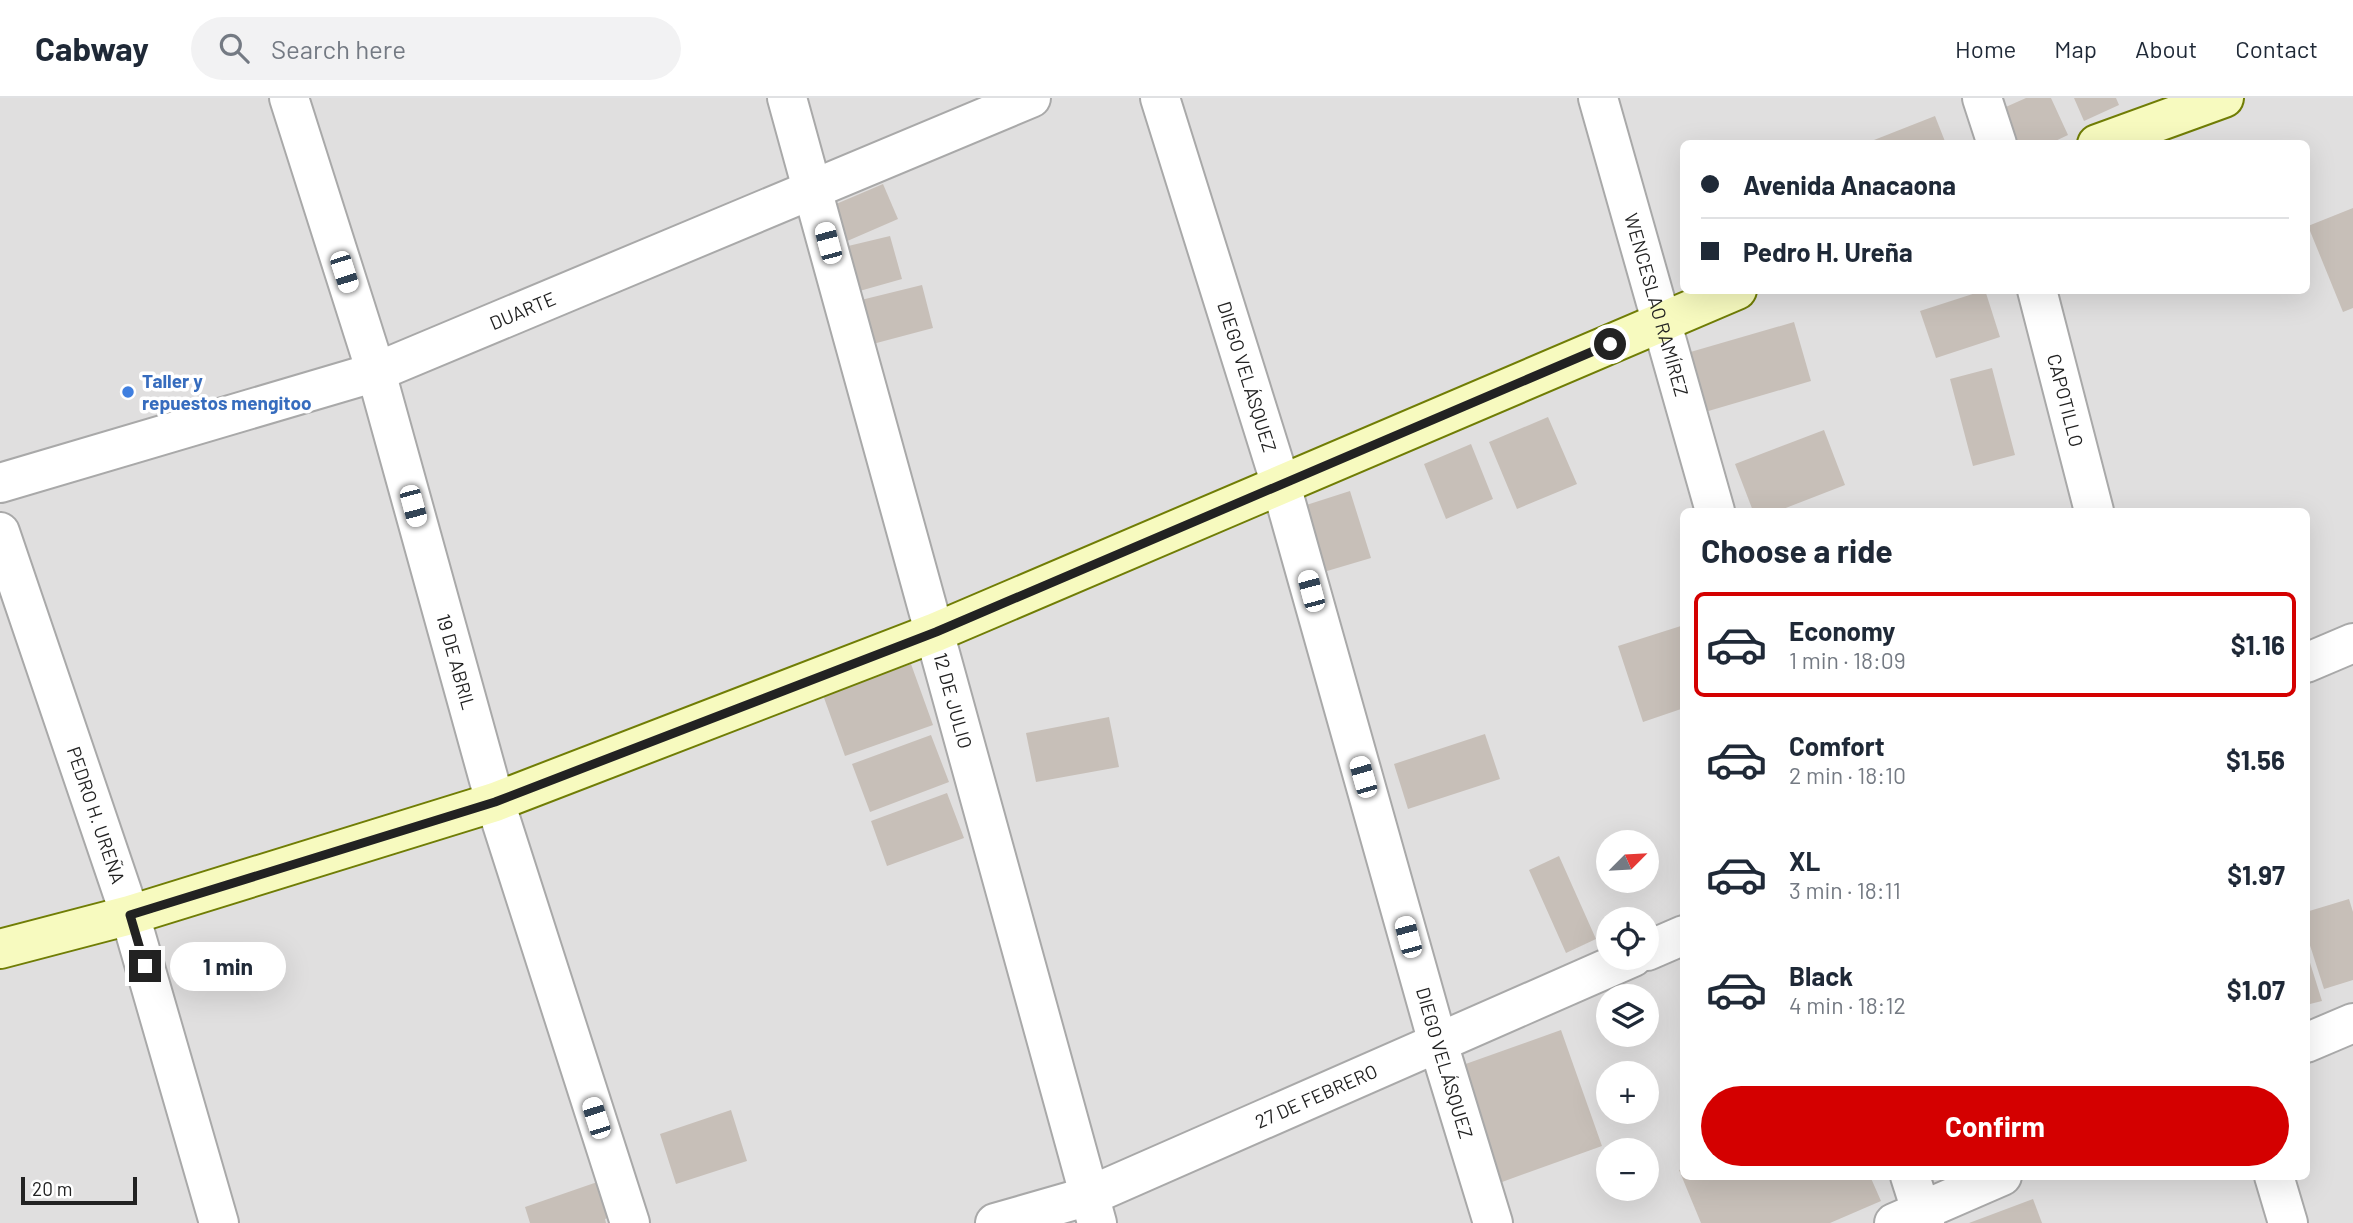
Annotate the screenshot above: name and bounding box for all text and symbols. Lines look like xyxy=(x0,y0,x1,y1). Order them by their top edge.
search box xyxy=(191,17,681,80)
text: Cabway xyxy=(35,28,149,68)
icon: search xyxy=(215,29,253,67)
text: Search here xyxy=(271,33,406,64)
text: Home xyxy=(1955,34,2016,63)
text: Map xyxy=(2054,34,2097,63)
text: About xyxy=(2135,34,2197,63)
text: Contact xyxy=(2235,34,2318,63)
text: Avenida Anacaona xyxy=(1743,169,1956,200)
street label: WENCESLAO RAMÍREZ xyxy=(1620,210,1694,399)
car xyxy=(813,220,844,266)
text: Pedro H. Ureña xyxy=(1743,236,1913,267)
car xyxy=(328,249,361,295)
street label: DUARTE xyxy=(486,286,559,334)
street label: DIEGO VELÁSQUEZ xyxy=(1213,298,1282,455)
route start xyxy=(1594,328,1626,360)
street label: CAPOTILLO xyxy=(2043,351,2089,449)
place label: Taller y repuestos mengitoo xyxy=(142,369,312,414)
marker: Taller y repuestos mengitoo xyxy=(120,384,136,400)
car xyxy=(398,483,429,529)
text: Choose a ride xyxy=(1701,531,1893,569)
car xyxy=(1296,568,1327,614)
street label: 19 DE ABRIL xyxy=(432,611,481,712)
icon: car xyxy=(1705,613,1768,676)
text: Economy xyxy=(1789,615,1895,646)
text: $1.16 xyxy=(2231,629,2285,660)
text: 1 min · 18:09 xyxy=(1789,646,1906,674)
street label: 12 DE JULIO xyxy=(929,650,978,751)
icon: car xyxy=(1705,728,1768,791)
text: Comfort xyxy=(1789,730,1885,761)
street label: PEDRO H. UREÑA xyxy=(63,743,130,886)
text: $1.56 xyxy=(2226,744,2285,775)
car xyxy=(1348,754,1379,800)
text: 2 min · 18:10 xyxy=(1789,761,1906,789)
north arrow xyxy=(1596,830,1659,892)
map controls xyxy=(1596,830,1659,1201)
icon: car xyxy=(1705,843,1768,906)
text: XL xyxy=(1789,845,1820,876)
text: $1.97 xyxy=(2227,859,2285,890)
text: 3 min · 18:11 xyxy=(1789,876,1901,904)
button: locate xyxy=(1596,907,1659,970)
car xyxy=(1393,914,1424,960)
callout: 1 min xyxy=(170,942,285,990)
route end xyxy=(129,950,161,982)
text: 1 min xyxy=(203,952,253,980)
icon: car xyxy=(1705,958,1768,1021)
text: Black xyxy=(1789,960,1853,991)
text: $1.07 xyxy=(2227,974,2285,1005)
street label: DIEGO VELÁSQUEZ xyxy=(1412,984,1478,1141)
button: layers xyxy=(1596,984,1659,1047)
text: 4 min · 18:12 xyxy=(1789,991,1906,1019)
street label: 27 DE FEBRERO xyxy=(1251,1059,1381,1133)
button: + xyxy=(1596,1061,1659,1124)
button: Confirm xyxy=(1701,1086,2289,1166)
car xyxy=(580,1095,613,1141)
button: − xyxy=(1596,1138,1659,1201)
scale bar xyxy=(21,1174,136,1206)
text: 20 m xyxy=(32,1177,72,1200)

